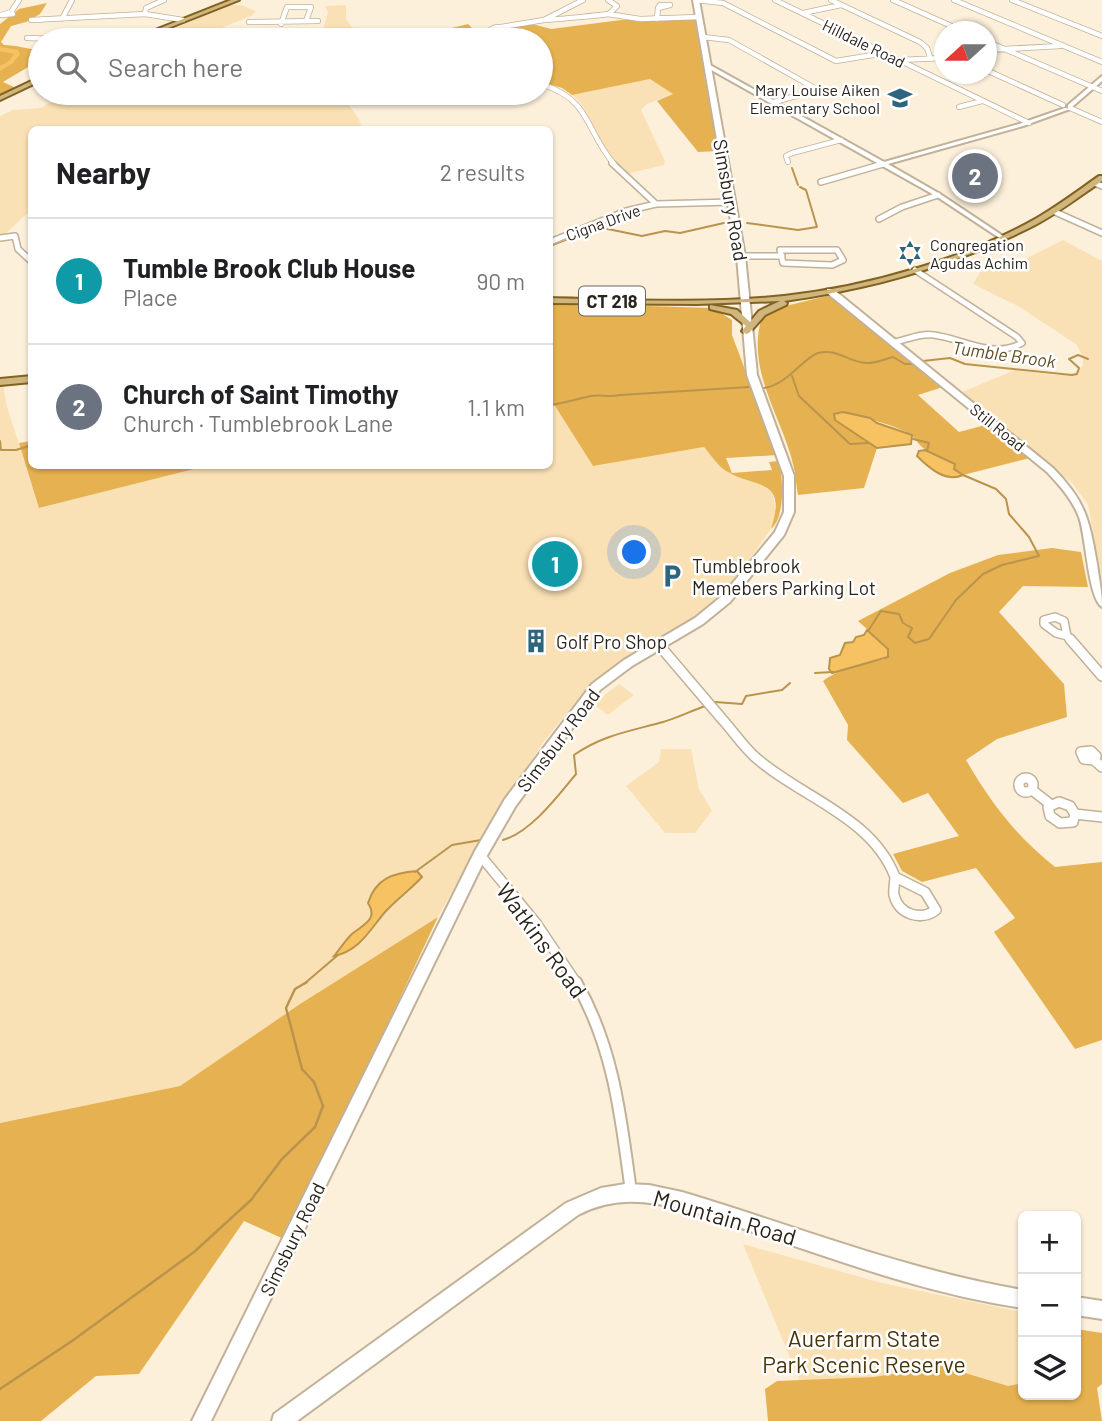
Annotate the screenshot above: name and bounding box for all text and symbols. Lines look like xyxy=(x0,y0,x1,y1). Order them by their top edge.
street label: Hilldale Road xyxy=(820,15,908,71)
north arrow xyxy=(934,21,997,84)
search box xyxy=(28,28,553,105)
icon: search xyxy=(52,48,90,86)
text: Search here xyxy=(108,51,243,82)
place label: Mary Louise Aiken Elementary School xyxy=(750,80,880,117)
school or university icon: Mary Louise Aiken Elementary School xyxy=(886,84,914,112)
street label: Simsbury Road xyxy=(709,137,753,263)
pin: 2 xyxy=(952,150,998,202)
text: Nearby xyxy=(56,154,151,190)
text: 2 results xyxy=(440,158,525,186)
street label: Cigna Drive xyxy=(563,200,643,244)
place label: Congregation Agudas Achim xyxy=(930,235,1028,272)
synagogue icon: Congregation Agudas Achim xyxy=(896,239,924,267)
text: Tumble Brook Club House xyxy=(123,252,416,283)
text: 1 xyxy=(75,267,83,295)
text: 90 m xyxy=(476,267,525,295)
text: Place xyxy=(123,283,178,311)
road number: CT 218 xyxy=(579,286,645,316)
water label: Tumble Brook xyxy=(951,336,1057,372)
text: Church of Saint Timothy xyxy=(123,378,399,409)
text: 2 xyxy=(73,393,85,421)
text: 1.1 km xyxy=(467,393,525,421)
street label: Still Road xyxy=(967,399,1029,455)
text: Church · Tumblebrook Lane xyxy=(123,409,393,437)
your location xyxy=(617,535,651,569)
pin: 1 xyxy=(532,538,578,590)
place label: Tumblebrook Memebers Parking Lot xyxy=(692,554,876,599)
parking icon: Tumblebrook Memebers Parking Lot xyxy=(658,562,686,590)
building icon: Golf Pro Shop xyxy=(522,627,550,655)
place label: Golf Pro Shop xyxy=(556,630,667,653)
street label: Simsbury Road xyxy=(512,684,604,796)
street label: Watkins Road xyxy=(491,877,593,1003)
street label: Simsbury Road xyxy=(255,1179,329,1299)
street label: Mountain Road xyxy=(650,1183,800,1251)
map controls xyxy=(1018,1211,1081,1400)
button: + xyxy=(1018,1211,1081,1274)
button: − xyxy=(1018,1274,1081,1337)
park label: Auerfarm State Park Scenic Reserve xyxy=(762,1324,966,1378)
button: layers xyxy=(1018,1337,1081,1400)

